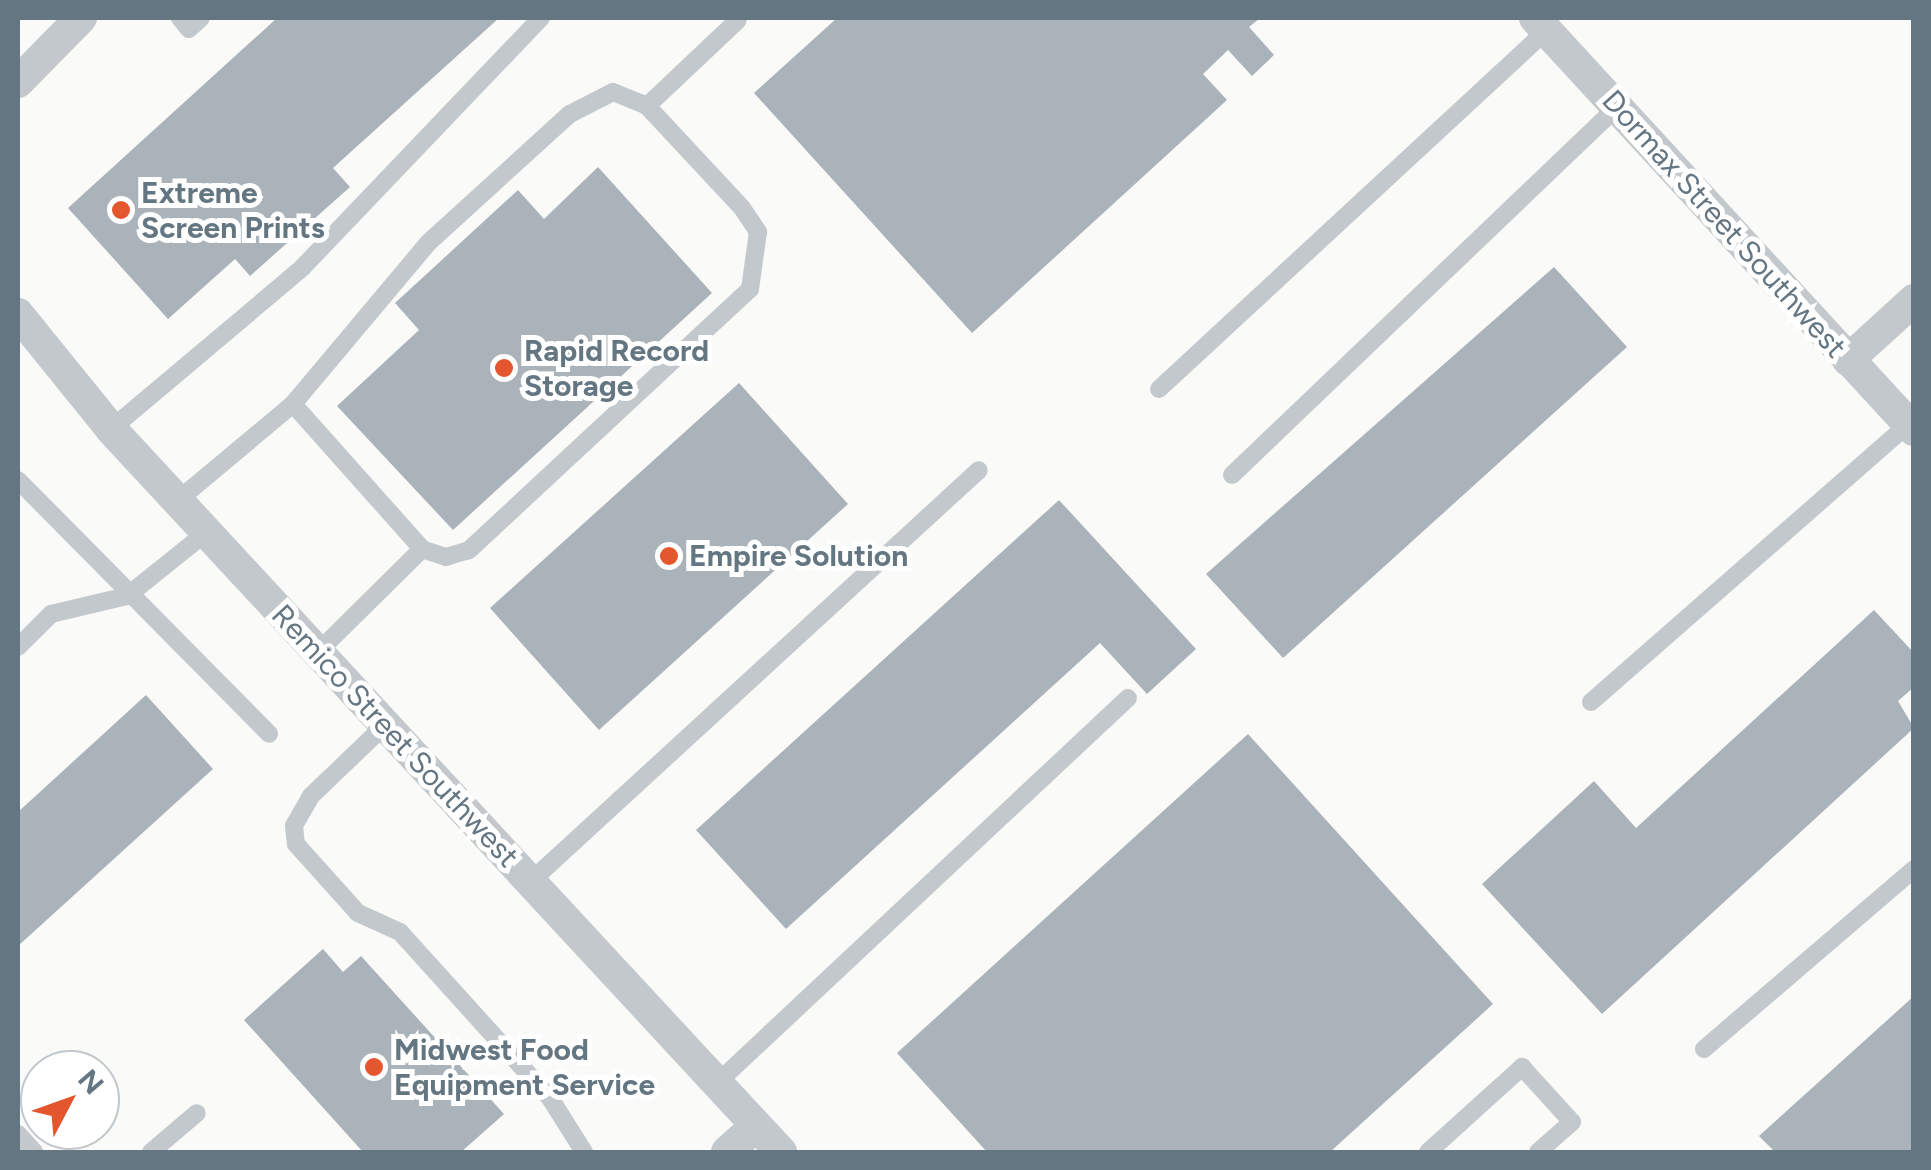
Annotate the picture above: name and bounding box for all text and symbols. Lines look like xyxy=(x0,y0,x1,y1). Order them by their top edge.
street label: Dormax Street Southwest xyxy=(1594,83,1854,365)
place label: Extreme Screen Prints xyxy=(141,175,325,246)
marker: Extreme Screen Prints xyxy=(110,199,132,221)
place label: Rapid Record Storage xyxy=(524,333,709,404)
marker: Rapid Record Storage xyxy=(493,357,515,379)
place label: Empire Solution xyxy=(689,538,908,574)
marker: Empire Solution xyxy=(658,545,680,567)
street label: Remico Street Southwest xyxy=(264,597,526,875)
place label: Midwest Food Equipment Service xyxy=(394,1032,655,1102)
north arrow xyxy=(20,1050,120,1150)
marker: Midwest Food Equipment Service xyxy=(363,1056,385,1078)
text: N xyxy=(71,1062,111,1101)

